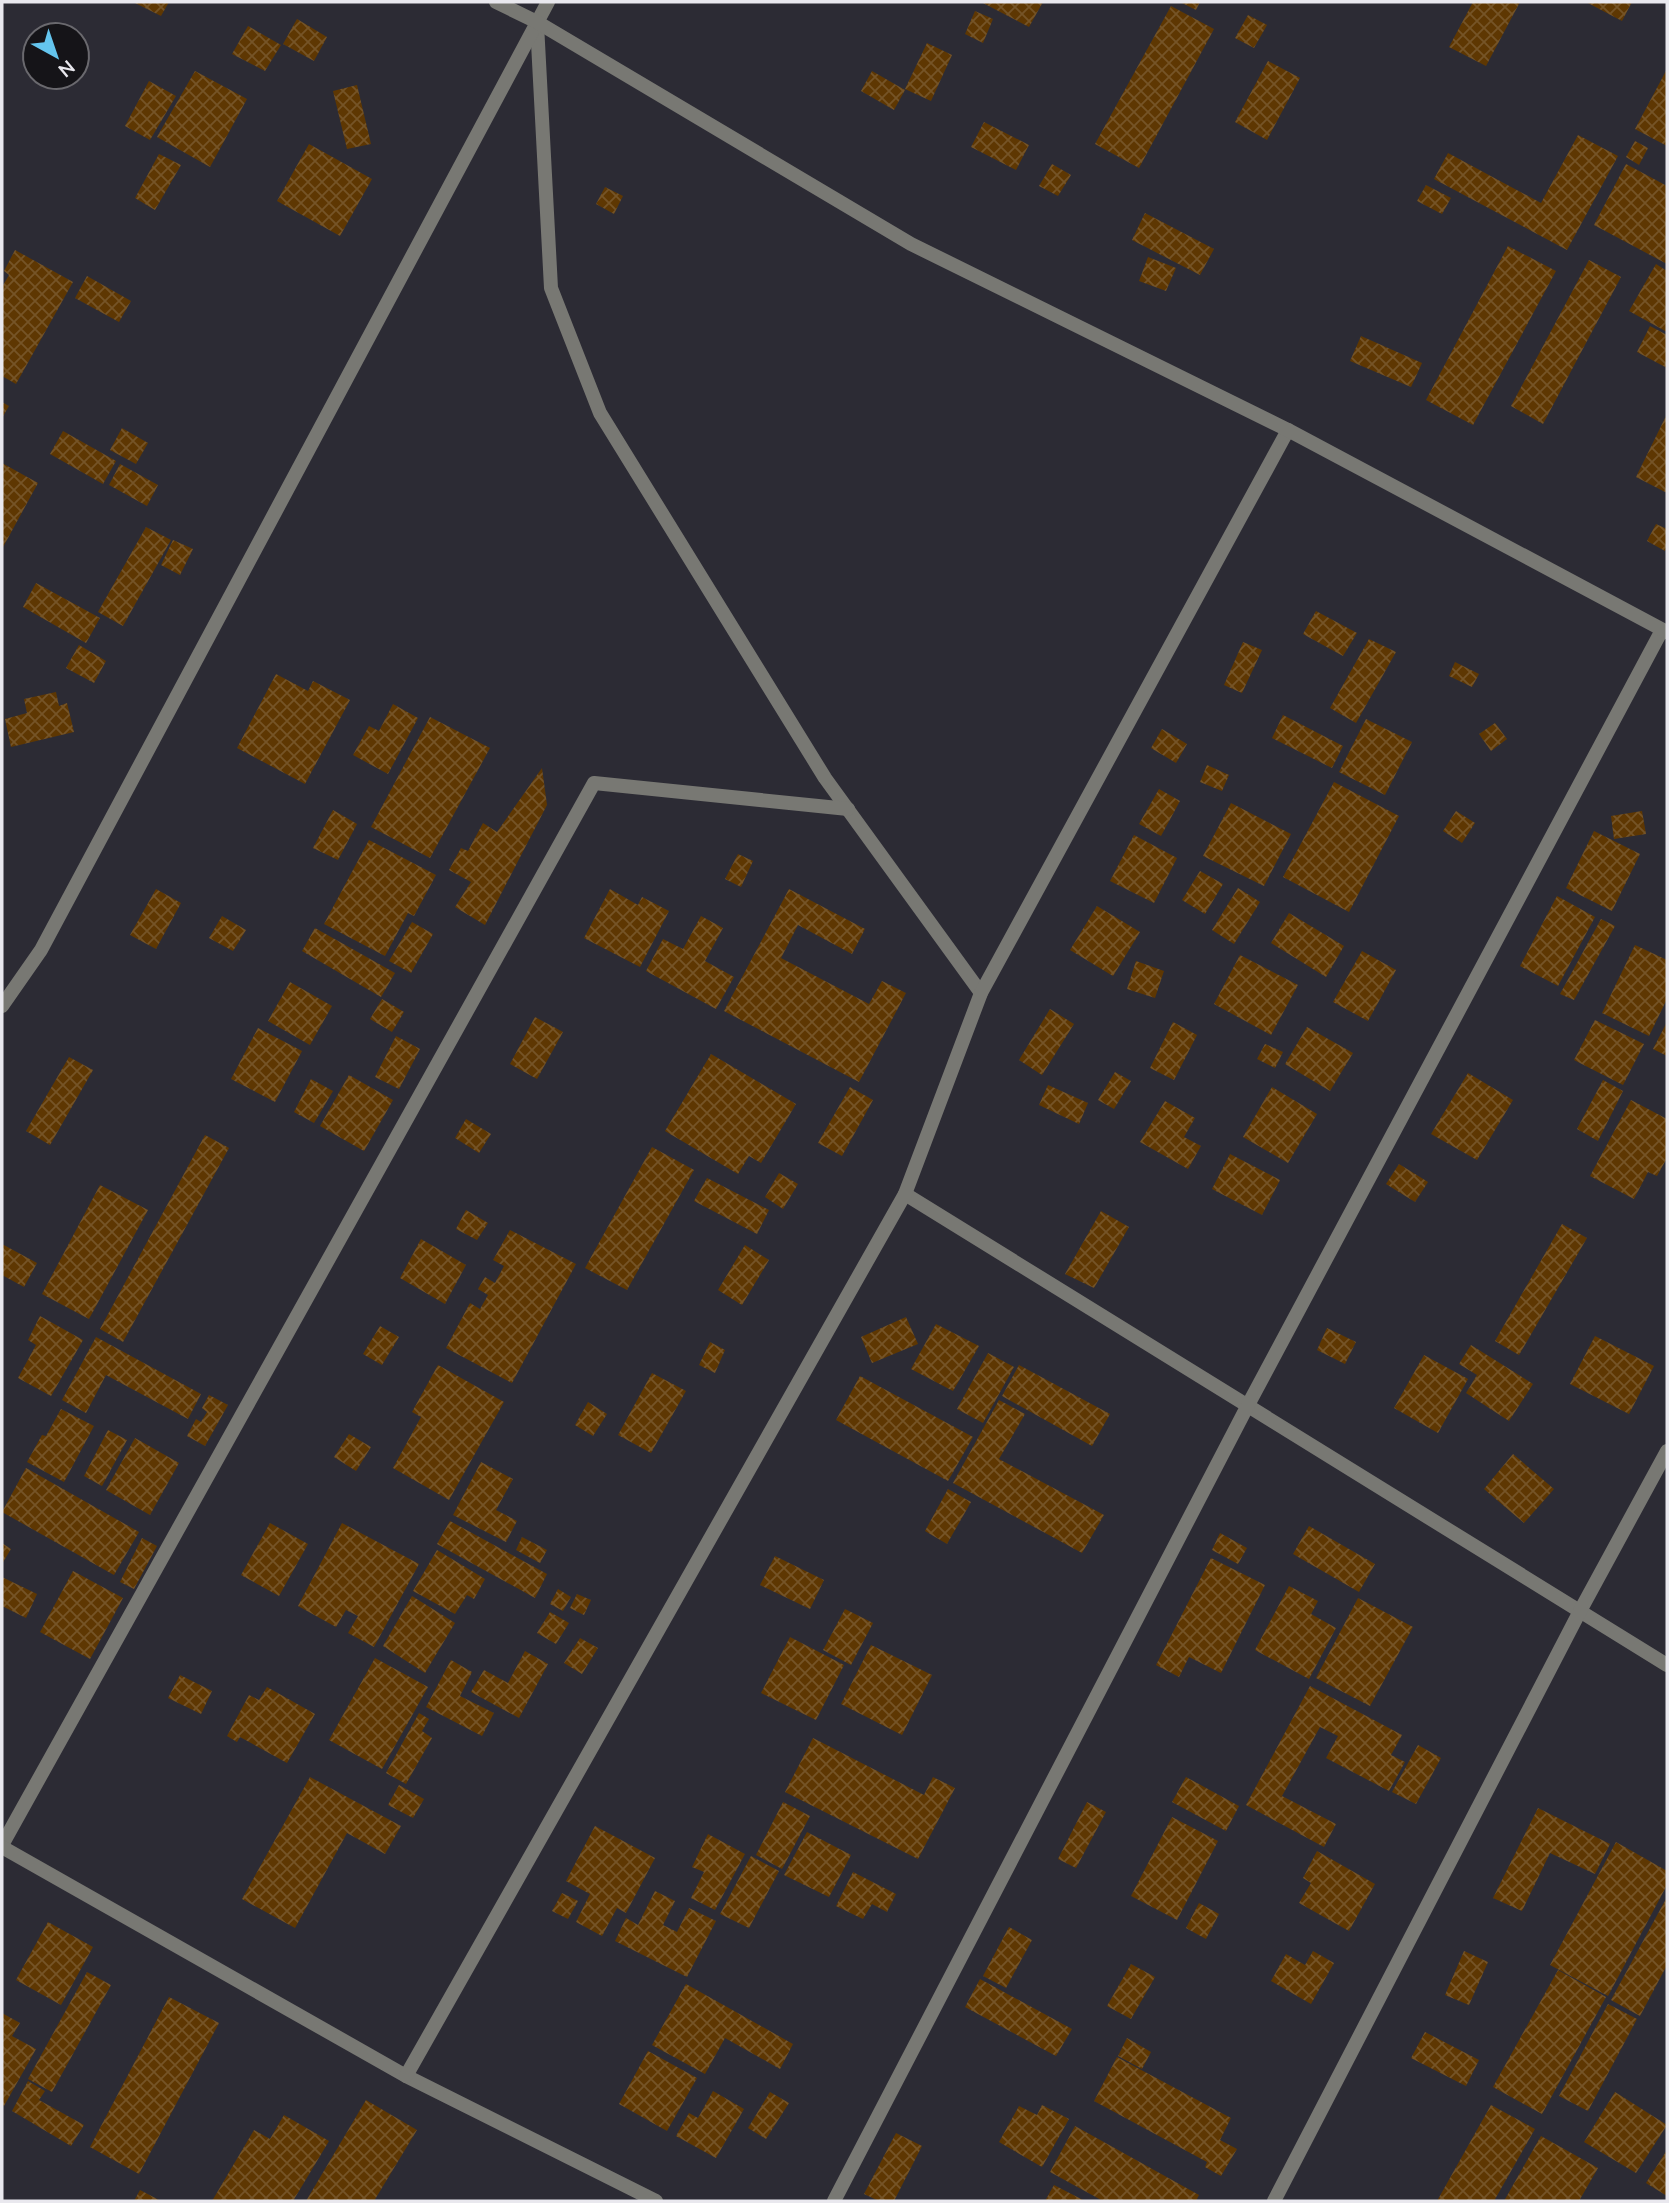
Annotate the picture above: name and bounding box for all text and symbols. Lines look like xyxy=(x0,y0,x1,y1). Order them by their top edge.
north arrow xyxy=(21,21,91,91)
text: N xyxy=(52,54,80,83)

